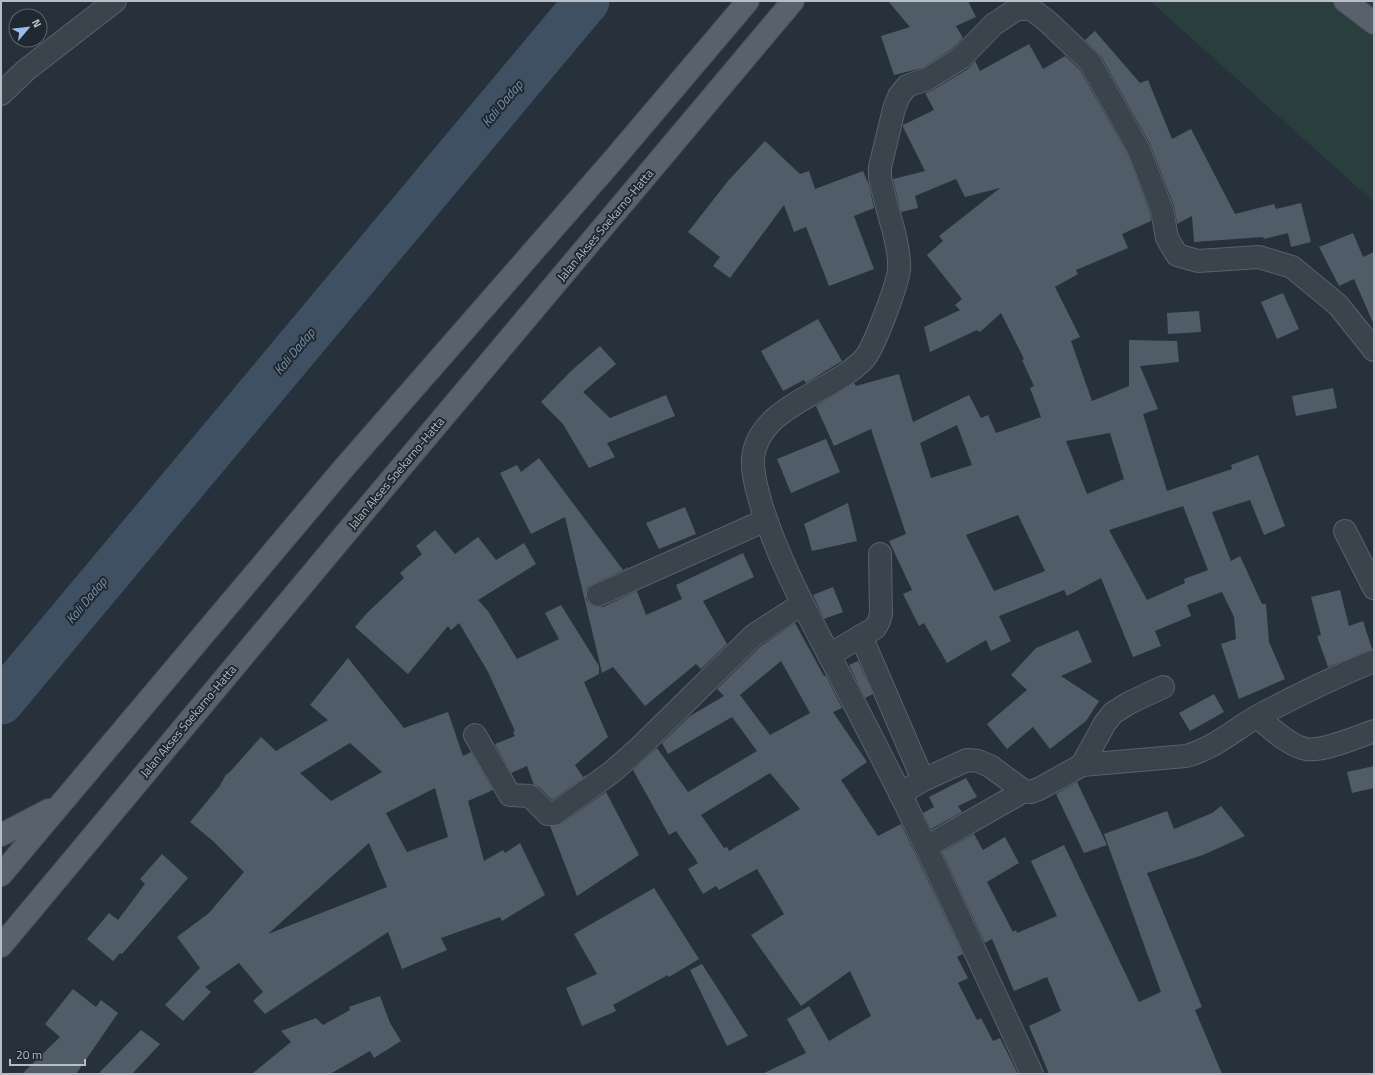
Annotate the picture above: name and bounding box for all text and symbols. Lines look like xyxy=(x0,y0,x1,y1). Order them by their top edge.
north arrow xyxy=(8,8,48,48)
text: N xyxy=(28,16,46,30)
water label: Kali Dadap xyxy=(477,75,528,131)
street label: Jalan Akses Soekarno-Hatta xyxy=(552,165,658,285)
water label: Kali Dadap xyxy=(269,323,320,379)
street label: Jalan Akses Soekarno-Hatta xyxy=(343,413,449,533)
water label: Kali Dadap xyxy=(61,572,112,628)
street label: Jalan Akses Soekarno-Hatta xyxy=(135,661,241,781)
scale bar xyxy=(10,1041,85,1067)
text: 20 m xyxy=(16,1045,42,1064)

